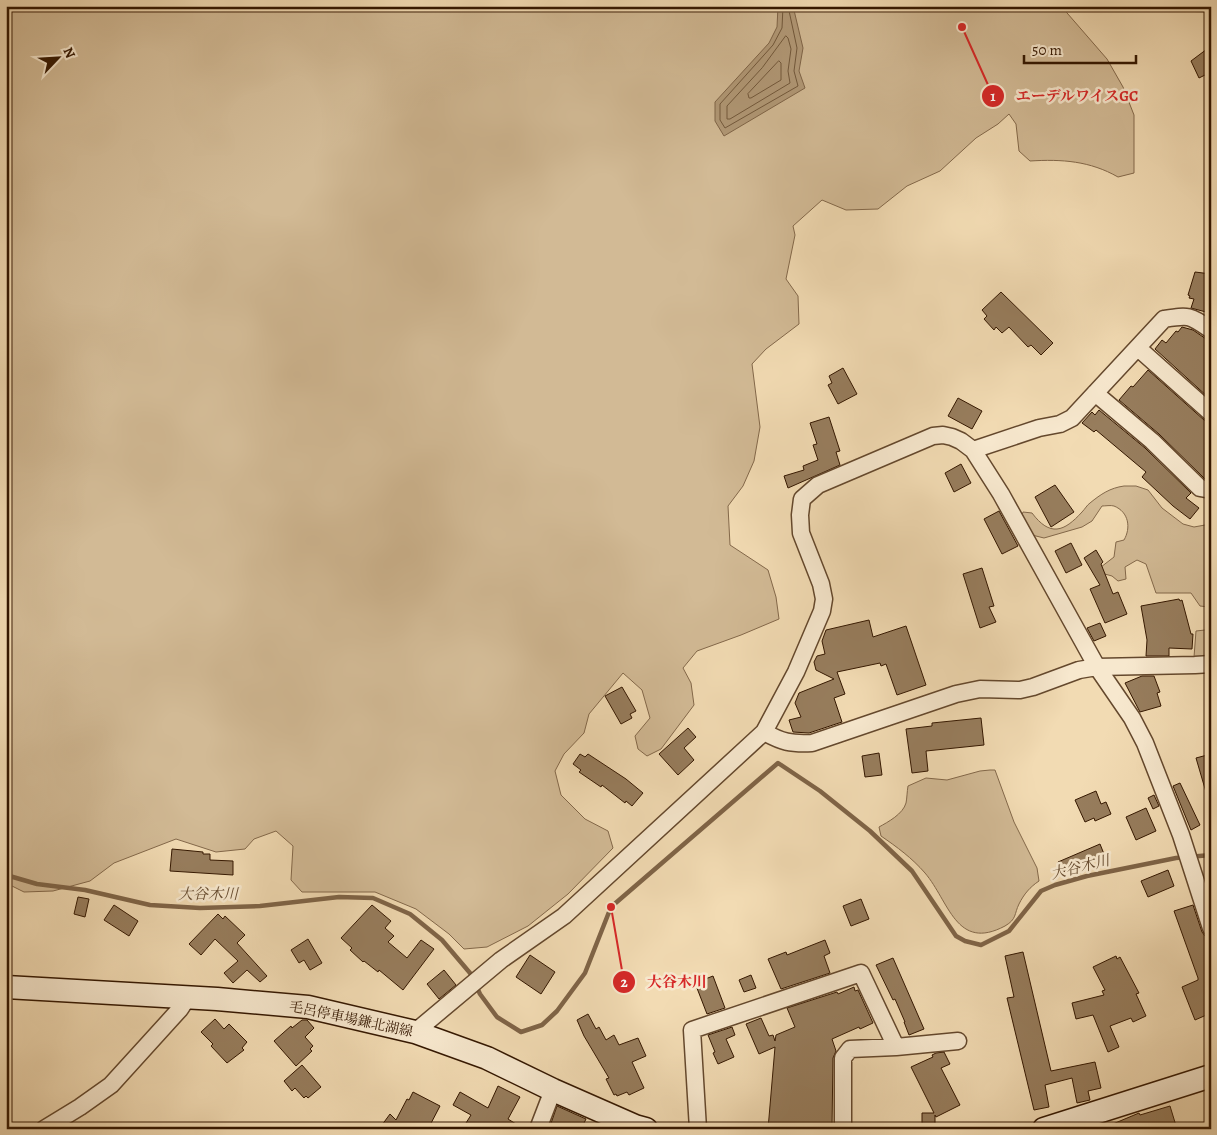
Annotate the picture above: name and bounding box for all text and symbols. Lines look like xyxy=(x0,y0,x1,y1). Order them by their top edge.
north arrow xyxy=(32,32,82,82)
scale bar xyxy=(1024,32,1137,64)
text: 50 m xyxy=(1032,40,1062,60)
text: N xyxy=(59,44,80,61)
callout: エーデルワイスGC xyxy=(980,81,1149,111)
text: 1 xyxy=(990,86,996,106)
text: エーデルワイスGC xyxy=(1016,86,1138,106)
water label: 大谷木川 xyxy=(1048,850,1113,884)
water label: 大谷木川 xyxy=(178,884,240,904)
callout: 大谷木川 xyxy=(612,967,717,997)
text: 2 xyxy=(620,972,628,992)
text: 大谷木川 xyxy=(647,972,707,992)
street label: 毛呂停車場鎌北湖線 xyxy=(287,997,415,1041)

